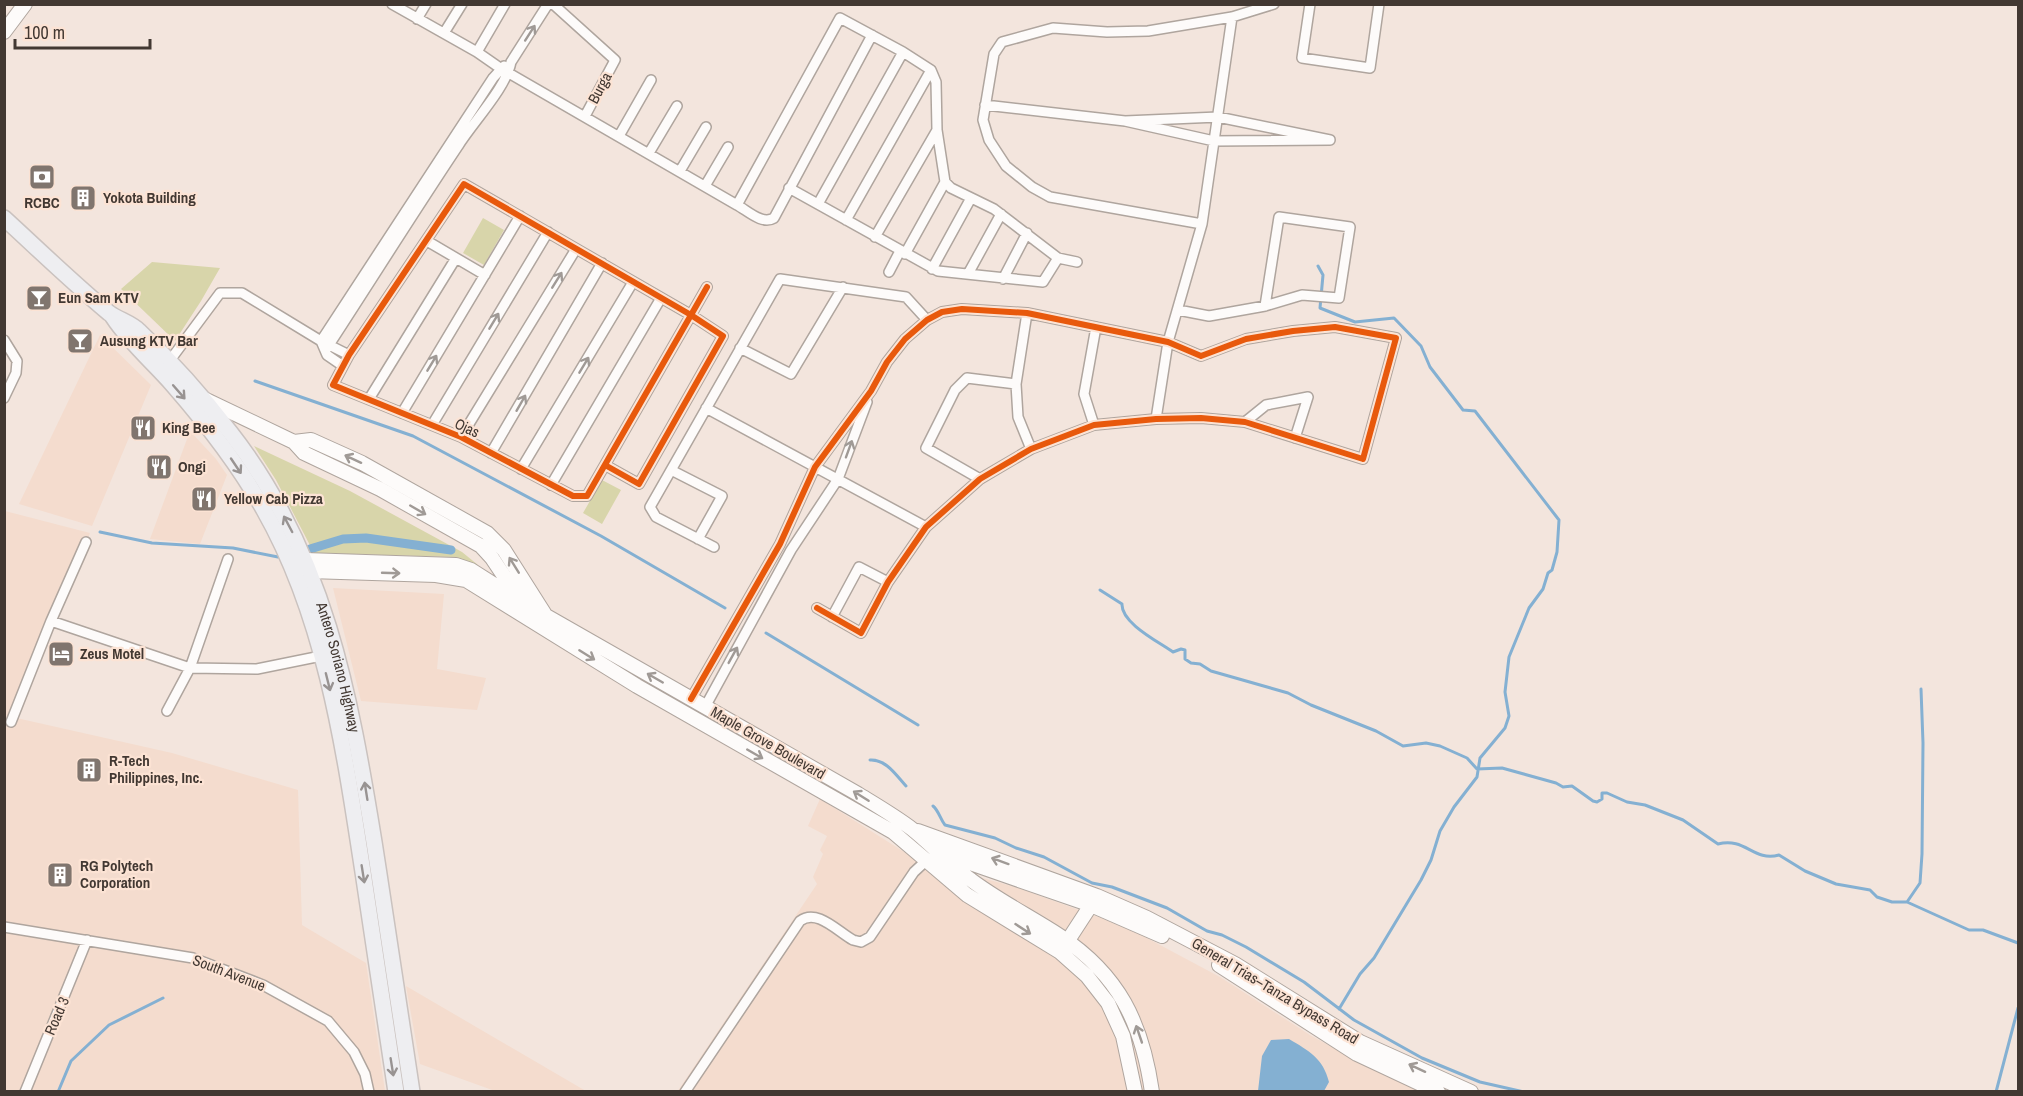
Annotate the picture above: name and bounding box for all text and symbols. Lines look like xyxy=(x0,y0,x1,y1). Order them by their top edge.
scale bar xyxy=(15,12,150,50)
text: 100 m xyxy=(24,20,65,45)
one-way arrow xyxy=(524,25,536,42)
street label: Burga xyxy=(583,68,617,107)
bank icon: RCBC xyxy=(27,162,57,192)
building icon: Yokota Building xyxy=(68,183,98,213)
place label: Yokota Building xyxy=(103,187,196,208)
place label: RCBC xyxy=(24,192,60,213)
one-way arrow xyxy=(552,272,564,289)
bar icon: Eun Sam KTV xyxy=(24,283,54,313)
place label: Eun Sam KTV xyxy=(58,287,139,308)
one-way arrow xyxy=(489,313,501,330)
bar icon: Ausung KTV Bar xyxy=(65,326,95,356)
place label: Ausung KTV Bar xyxy=(100,330,198,351)
one-way arrow xyxy=(427,355,439,372)
one-way arrow xyxy=(578,357,590,374)
one-way arrow xyxy=(172,384,186,399)
one-way arrow xyxy=(515,394,527,411)
restaurant icon: King Bee xyxy=(128,413,158,443)
street label: Ojas xyxy=(451,413,483,442)
place label: King Bee xyxy=(162,417,215,438)
one-way arrow xyxy=(844,441,855,459)
restaurant icon: Ongi xyxy=(144,452,174,482)
one-way arrow xyxy=(345,452,363,464)
place label: Ongi xyxy=(178,456,206,477)
one-way arrow xyxy=(230,457,242,473)
restaurant icon: Yellow Cab Pizza xyxy=(189,484,219,514)
place label: Yellow Cab Pizza xyxy=(224,488,323,509)
one-way arrow xyxy=(409,504,426,516)
one-way arrow xyxy=(282,516,294,533)
one-way arrow xyxy=(508,557,520,574)
one-way arrow xyxy=(381,568,401,579)
street label: Antero Soriano Highway xyxy=(311,598,366,735)
hotel icon: Zeus Motel xyxy=(46,639,76,669)
place label: Zeus Motel xyxy=(80,643,144,664)
one-way arrow xyxy=(728,647,739,665)
one-way arrow xyxy=(578,650,595,662)
one-way arrow xyxy=(647,672,664,684)
one-way arrow xyxy=(322,673,334,692)
street label: Maple Grove Boulevard xyxy=(707,701,829,784)
one-way arrow xyxy=(746,748,763,760)
place label: R-Tech Philippines, Inc. xyxy=(109,750,203,788)
building icon: R-Tech Philippines, Inc. xyxy=(74,755,104,785)
one-way arrow xyxy=(360,781,371,801)
one-way arrow xyxy=(853,789,870,801)
one-way arrow xyxy=(991,854,1009,865)
place label: RG Polytech Corporation xyxy=(80,855,153,893)
building icon: RG Polytech Corporation xyxy=(45,860,75,890)
one-way arrow xyxy=(357,864,368,883)
one-way arrow xyxy=(1015,923,1031,935)
street label: General Trias–Tanza Bypass Road xyxy=(1188,932,1363,1049)
street label: South Avenue xyxy=(190,949,269,996)
street label: Road 3 xyxy=(39,993,74,1038)
one-way arrow xyxy=(1133,1026,1144,1044)
one-way arrow xyxy=(387,1056,398,1076)
one-way arrow xyxy=(1409,1062,1427,1074)

